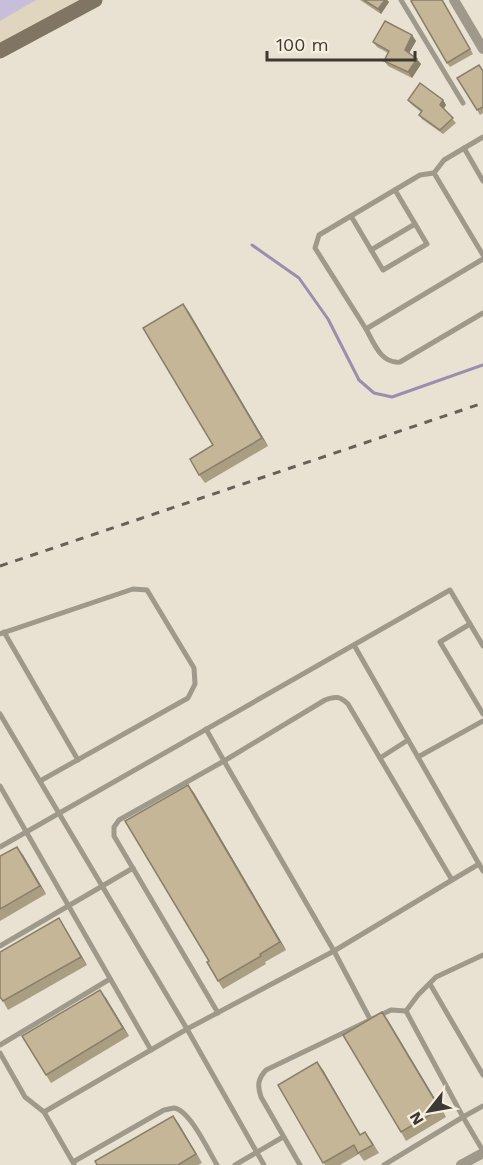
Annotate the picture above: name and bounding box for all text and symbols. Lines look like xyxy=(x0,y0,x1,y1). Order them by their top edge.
scale bar xyxy=(267,24,416,62)
text: 100 m xyxy=(276,34,329,55)
north arrow xyxy=(399,1081,459,1141)
text: N xyxy=(405,1108,428,1128)

